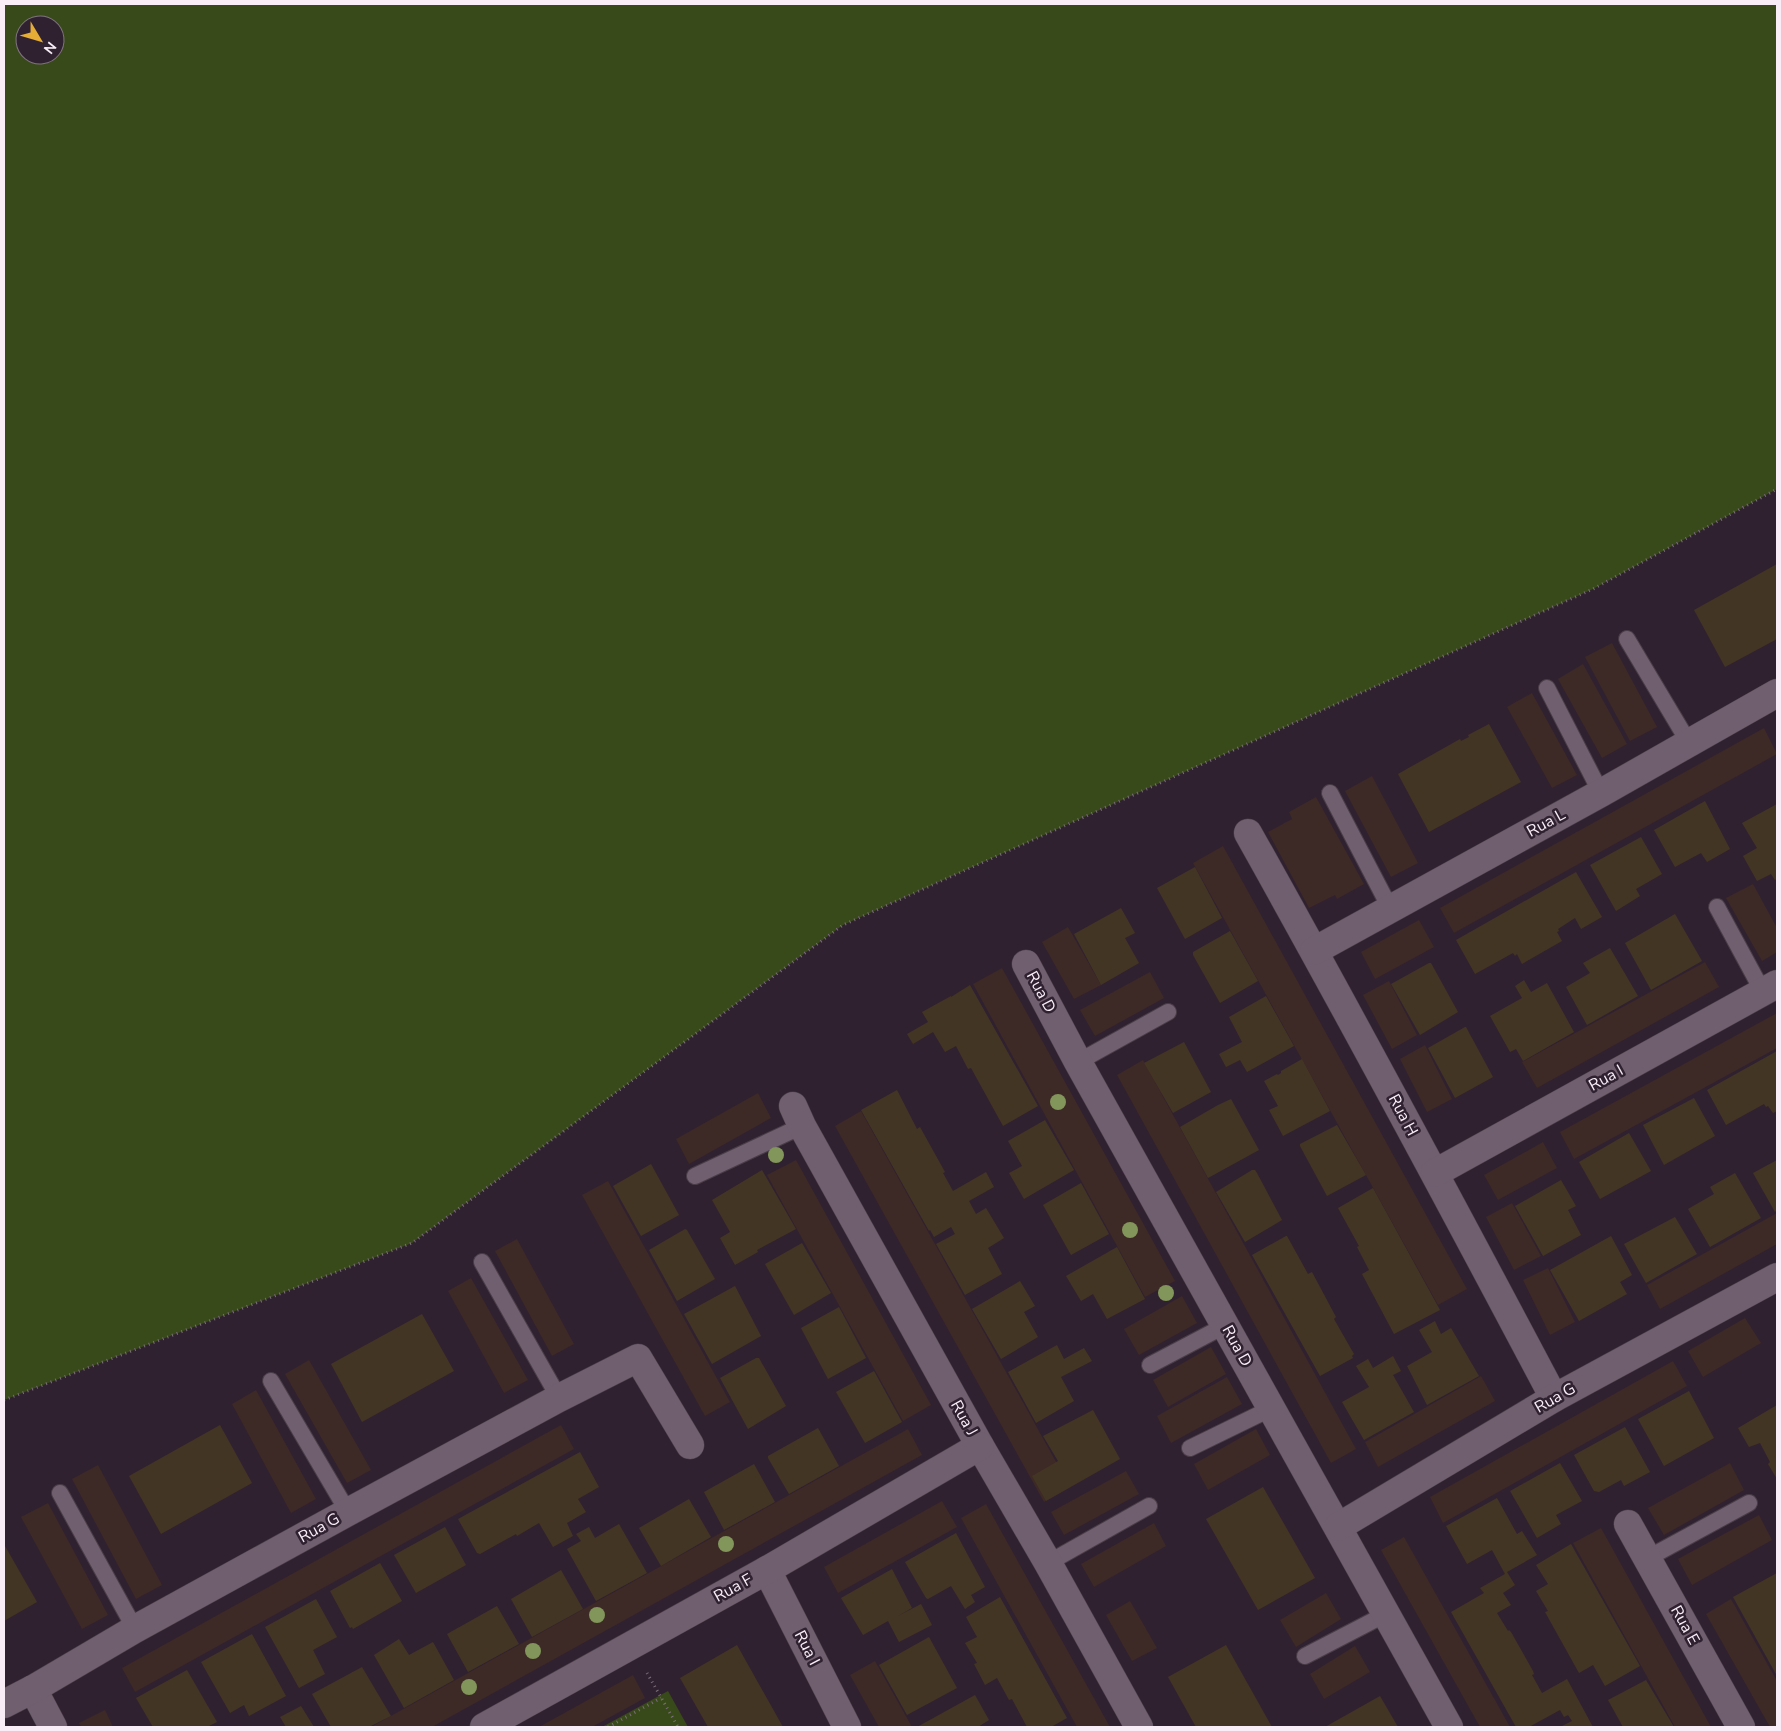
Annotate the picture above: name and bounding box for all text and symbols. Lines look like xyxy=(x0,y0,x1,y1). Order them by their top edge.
north arrow xyxy=(15,15,65,65)
text: N xyxy=(39,38,61,58)
street label: Rua L xyxy=(1523,803,1570,843)
street label: Rua D xyxy=(1021,967,1061,1017)
street label: Rua I xyxy=(1585,1060,1627,1096)
street label: Rua H xyxy=(1383,1090,1423,1140)
street label: Rua D xyxy=(1217,1321,1257,1371)
street label: Rua G xyxy=(1530,1378,1580,1418)
street label: Rua J xyxy=(945,1396,983,1440)
street label: Rua G xyxy=(294,1508,344,1548)
street label: Rua F xyxy=(710,1568,756,1608)
street label: Rua E xyxy=(1665,1601,1705,1649)
street label: Rua I xyxy=(789,1627,825,1669)

